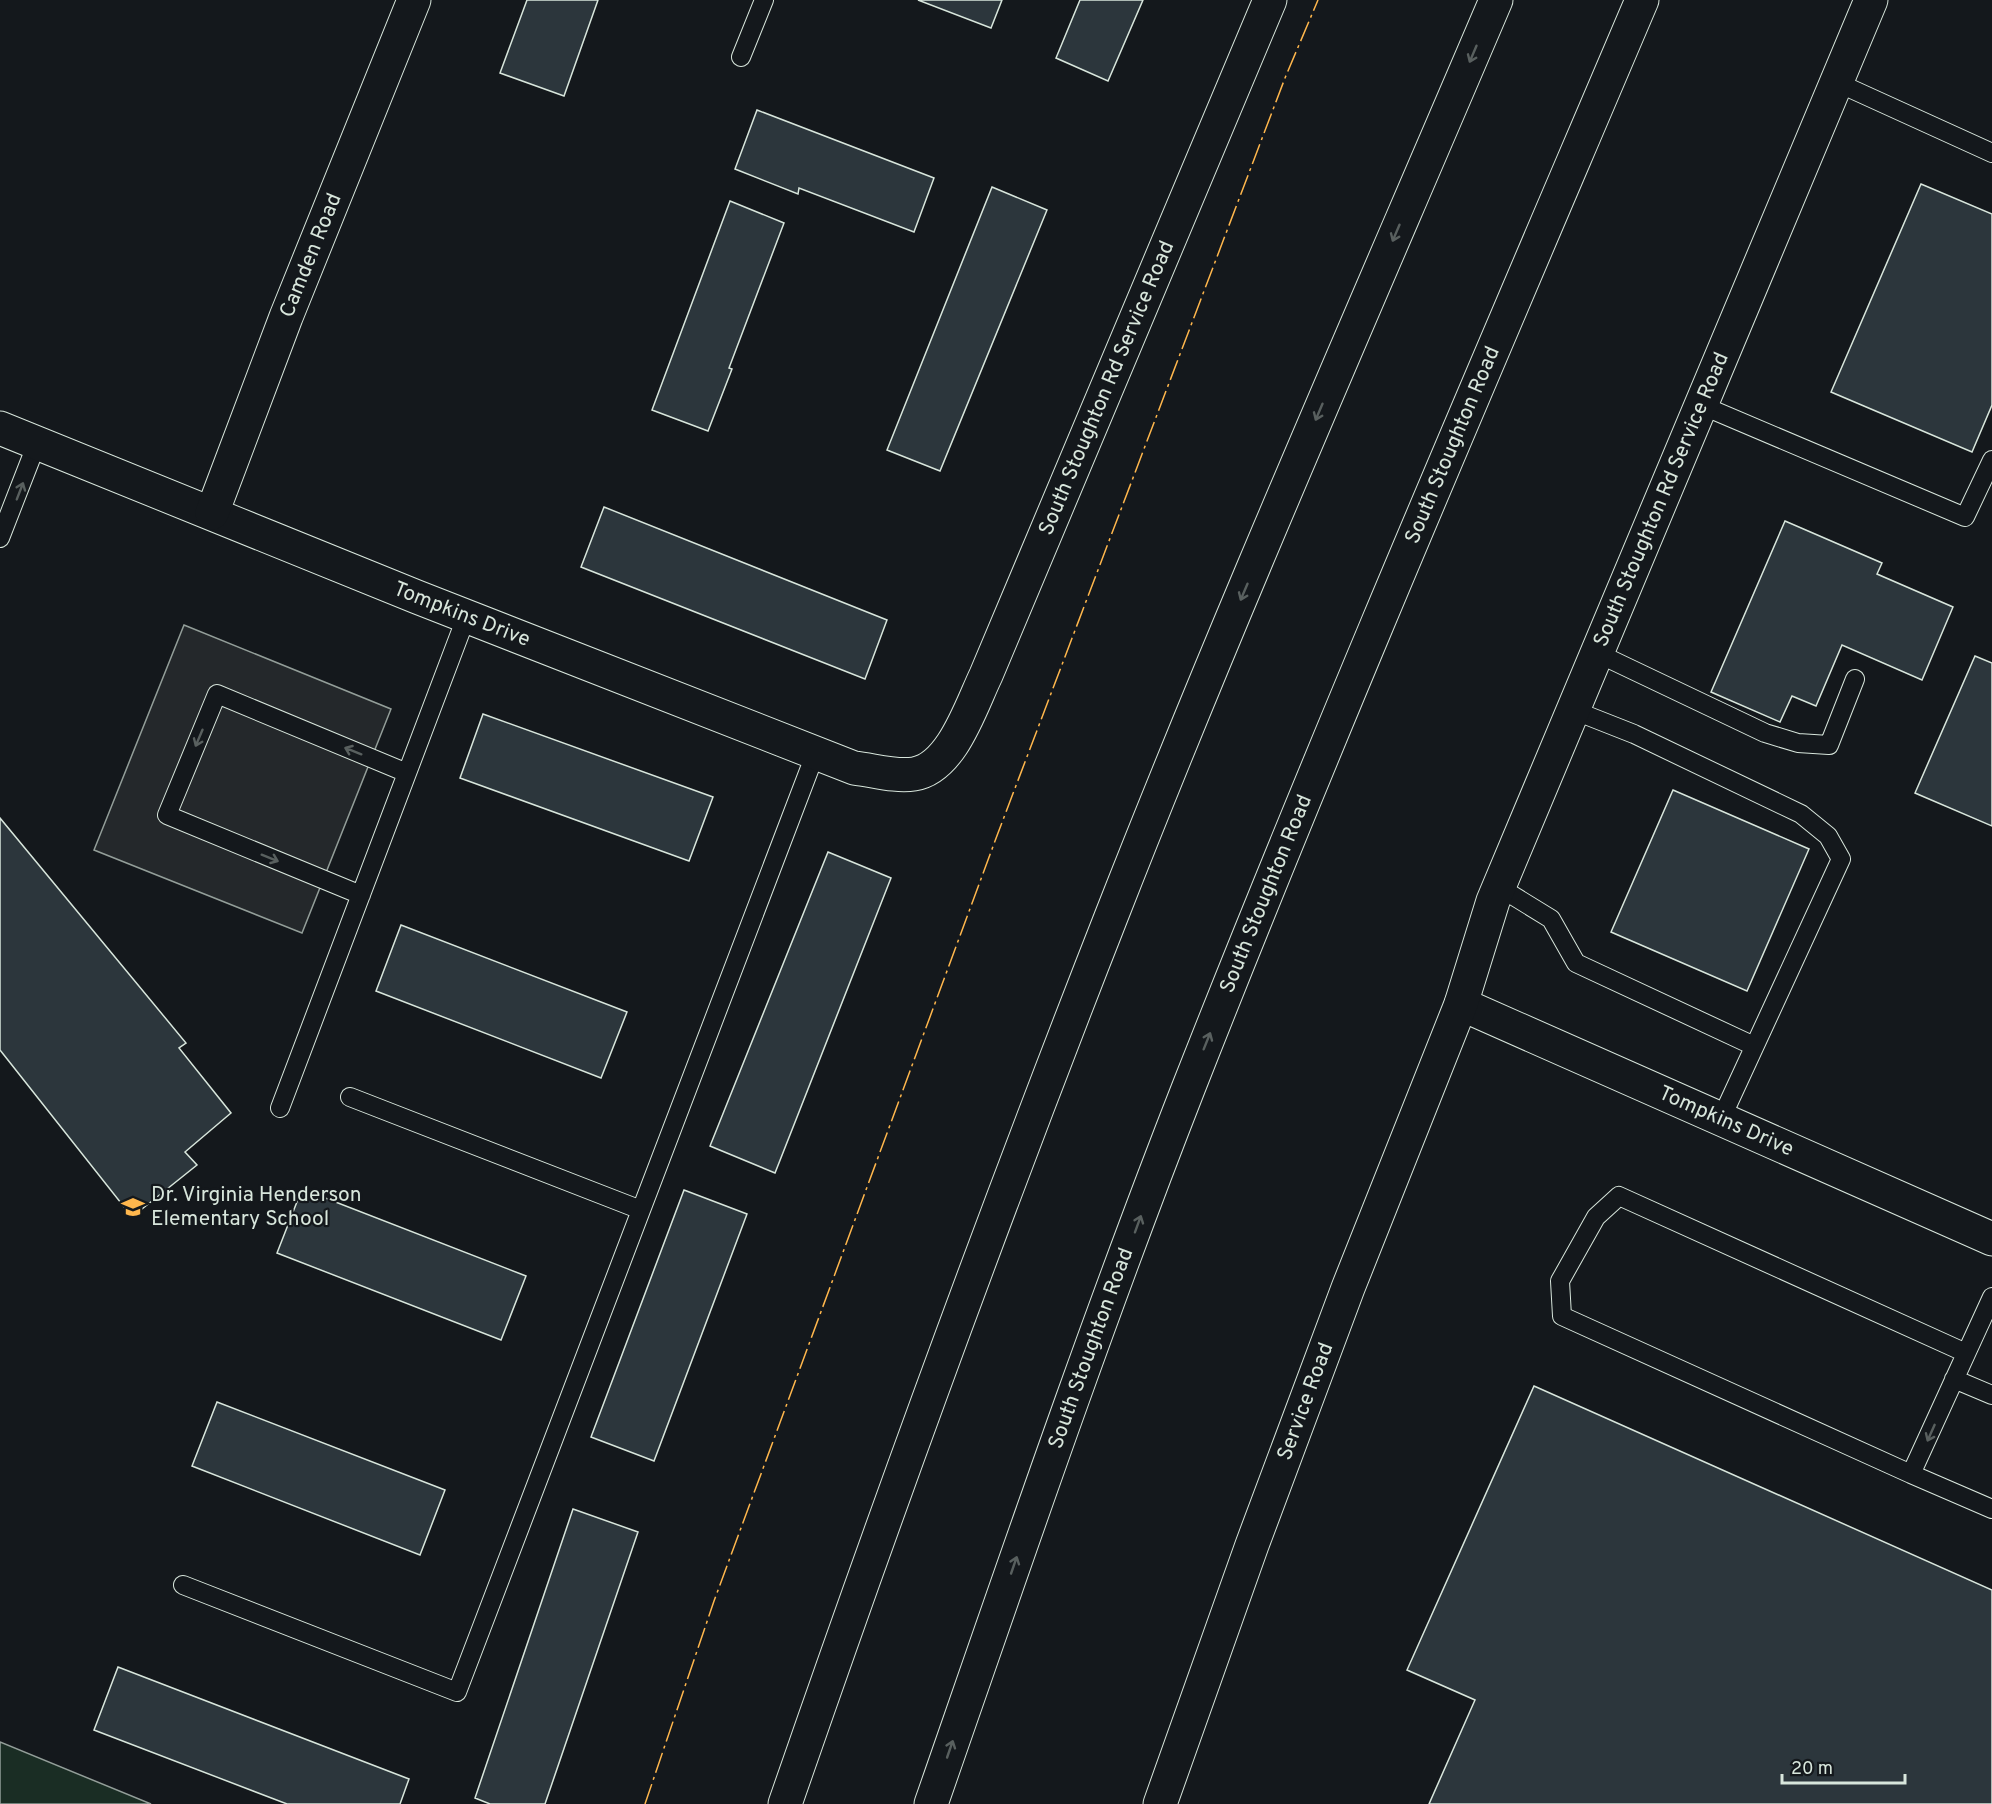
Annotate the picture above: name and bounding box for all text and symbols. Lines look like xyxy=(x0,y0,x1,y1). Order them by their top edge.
one-way arrow xyxy=(1467,44,1478,62)
street label: Camden Road xyxy=(274,189,348,321)
one-way arrow xyxy=(1390,223,1401,242)
street label: South Stoughton Rd Service Road xyxy=(1033,237,1181,539)
street label: South Stoughton Road xyxy=(1399,342,1506,548)
street label: South Stoughton Rd Service Road xyxy=(1588,348,1735,651)
one-way arrow xyxy=(1313,403,1325,421)
one-way arrow xyxy=(15,482,26,500)
street label: Tompkins Drive xyxy=(389,575,534,653)
one-way arrow xyxy=(1238,583,1249,601)
one-way arrow xyxy=(193,728,204,747)
one-way arrow xyxy=(344,745,363,756)
street label: South Stoughton Road xyxy=(1214,791,1319,997)
one-way arrow xyxy=(260,853,278,864)
one-way arrow xyxy=(1202,1033,1213,1051)
street label: Tompkins Drive xyxy=(1655,1080,1798,1163)
place label: Dr. Virginia Henderson Elementary School xyxy=(151,1182,361,1233)
school or university icon: Dr. Virginia Henderson Elementary School xyxy=(120,1194,146,1220)
one-way arrow xyxy=(1134,1215,1145,1233)
street label: South Stoughton Road xyxy=(1042,1244,1140,1452)
street label: Service Road xyxy=(1271,1339,1340,1464)
one-way arrow xyxy=(1924,1423,1936,1441)
one-way arrow xyxy=(1010,1556,1021,1575)
one-way arrow xyxy=(945,1740,956,1759)
scale bar xyxy=(1782,1747,1905,1785)
text: 20 m xyxy=(1791,1758,1833,1781)

